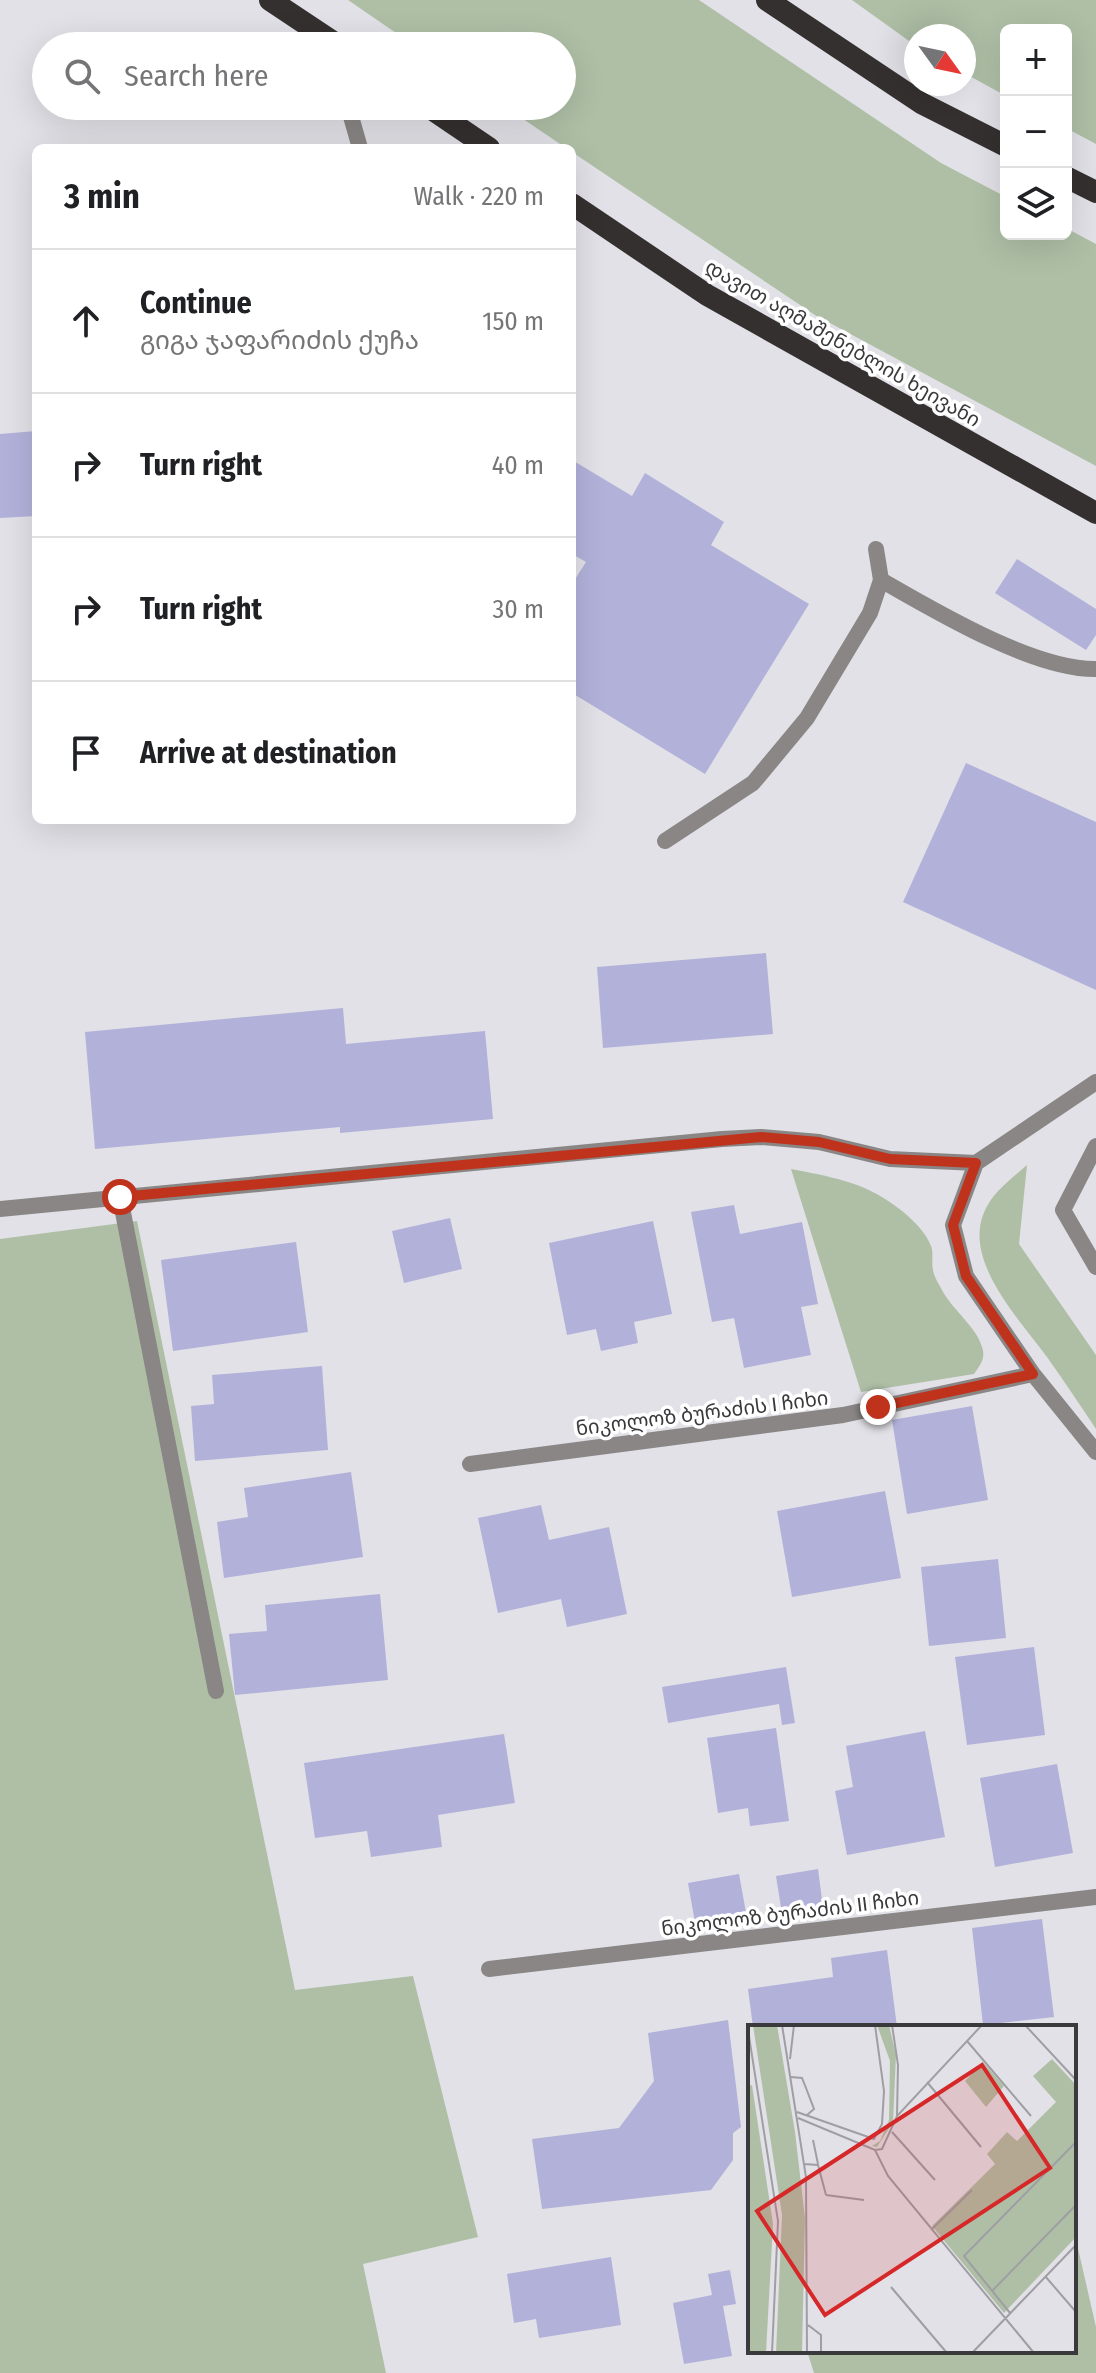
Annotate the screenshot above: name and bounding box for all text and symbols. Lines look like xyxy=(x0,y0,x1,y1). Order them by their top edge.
north arrow xyxy=(904,24,976,96)
map controls xyxy=(1000,24,1072,240)
button: + xyxy=(1000,24,1072,96)
search box xyxy=(32,32,576,120)
icon: search xyxy=(60,54,104,98)
text: Search here xyxy=(124,58,269,94)
button: − xyxy=(1000,96,1072,168)
button: layers xyxy=(1000,168,1072,240)
text: 3 min xyxy=(64,176,140,217)
text: Walk · 220 m xyxy=(414,181,544,212)
street label: დავით აღმაშენებლის ხეივანი xyxy=(701,254,985,433)
text: Continue xyxy=(140,285,252,321)
icon: ahead xyxy=(64,299,108,343)
text: 150 m xyxy=(482,306,544,337)
text: გიგა ჯაფარიძის ქუჩა xyxy=(140,325,419,356)
icon: right xyxy=(64,443,108,487)
text: Turn right xyxy=(140,447,262,483)
text: 40 m xyxy=(492,450,544,481)
icon: right xyxy=(64,587,108,631)
text: Turn right xyxy=(140,591,262,627)
text: 30 m xyxy=(493,594,544,625)
icon: arrive xyxy=(64,731,108,775)
text: Arrive at destination xyxy=(140,735,397,771)
route start xyxy=(102,1179,138,1215)
street label: ნიკოლოზ ბურაძის I ჩიხი xyxy=(574,1386,830,1441)
route end xyxy=(860,1389,896,1425)
street label: ნიკოლოზ ბურაძის II ჩიხი xyxy=(660,1885,920,1942)
inset map xyxy=(748,2025,1076,2353)

